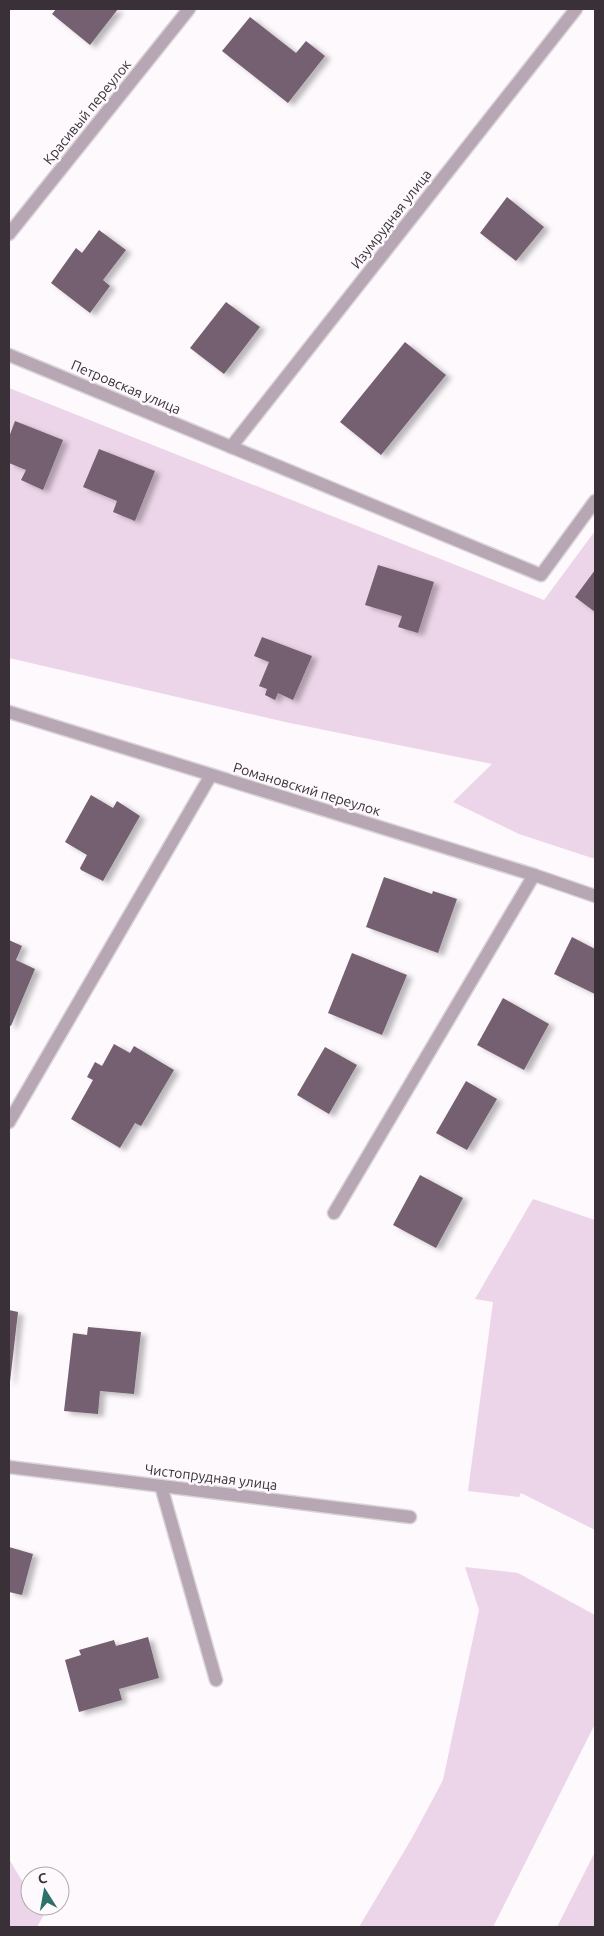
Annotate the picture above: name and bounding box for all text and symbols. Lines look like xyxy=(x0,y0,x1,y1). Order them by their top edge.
street label: Красивый переулок xyxy=(40,56,134,168)
street label: Изумрудная улица xyxy=(347,166,435,272)
street label: Петровская улица xyxy=(69,357,183,417)
street label: Романовский переулок xyxy=(231,759,383,819)
street label: Чистопрудная улица xyxy=(144,1461,278,1493)
north arrow xyxy=(20,1866,70,1916)
text: С xyxy=(37,1870,48,1887)

